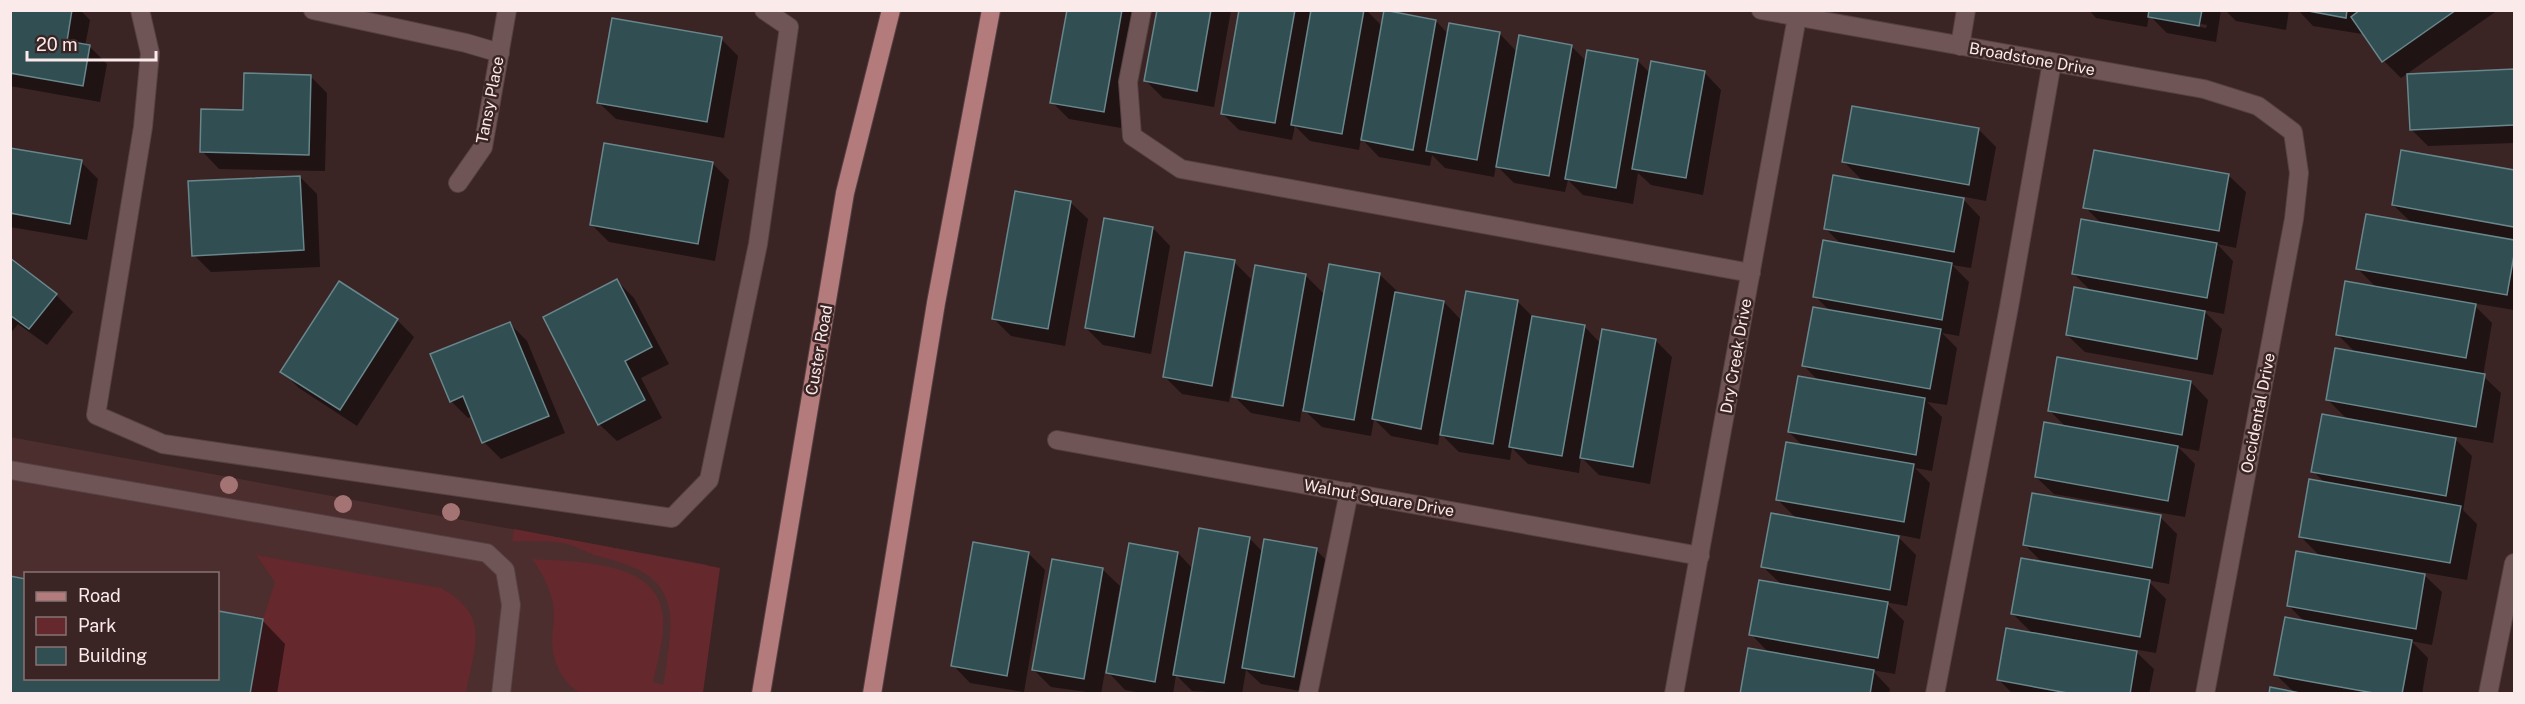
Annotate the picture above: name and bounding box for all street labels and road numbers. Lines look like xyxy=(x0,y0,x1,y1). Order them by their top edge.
street label: Broadstone Drive xyxy=(1968,39,2096,79)
street label: Tansy Place xyxy=(472,55,508,145)
street label: Dry Creek Drive xyxy=(1717,297,1755,415)
street label: Custer Road xyxy=(802,303,836,397)
street label: Occidental Drive xyxy=(2237,351,2279,475)
street label: Walnut Square Drive xyxy=(1302,475,1456,521)

